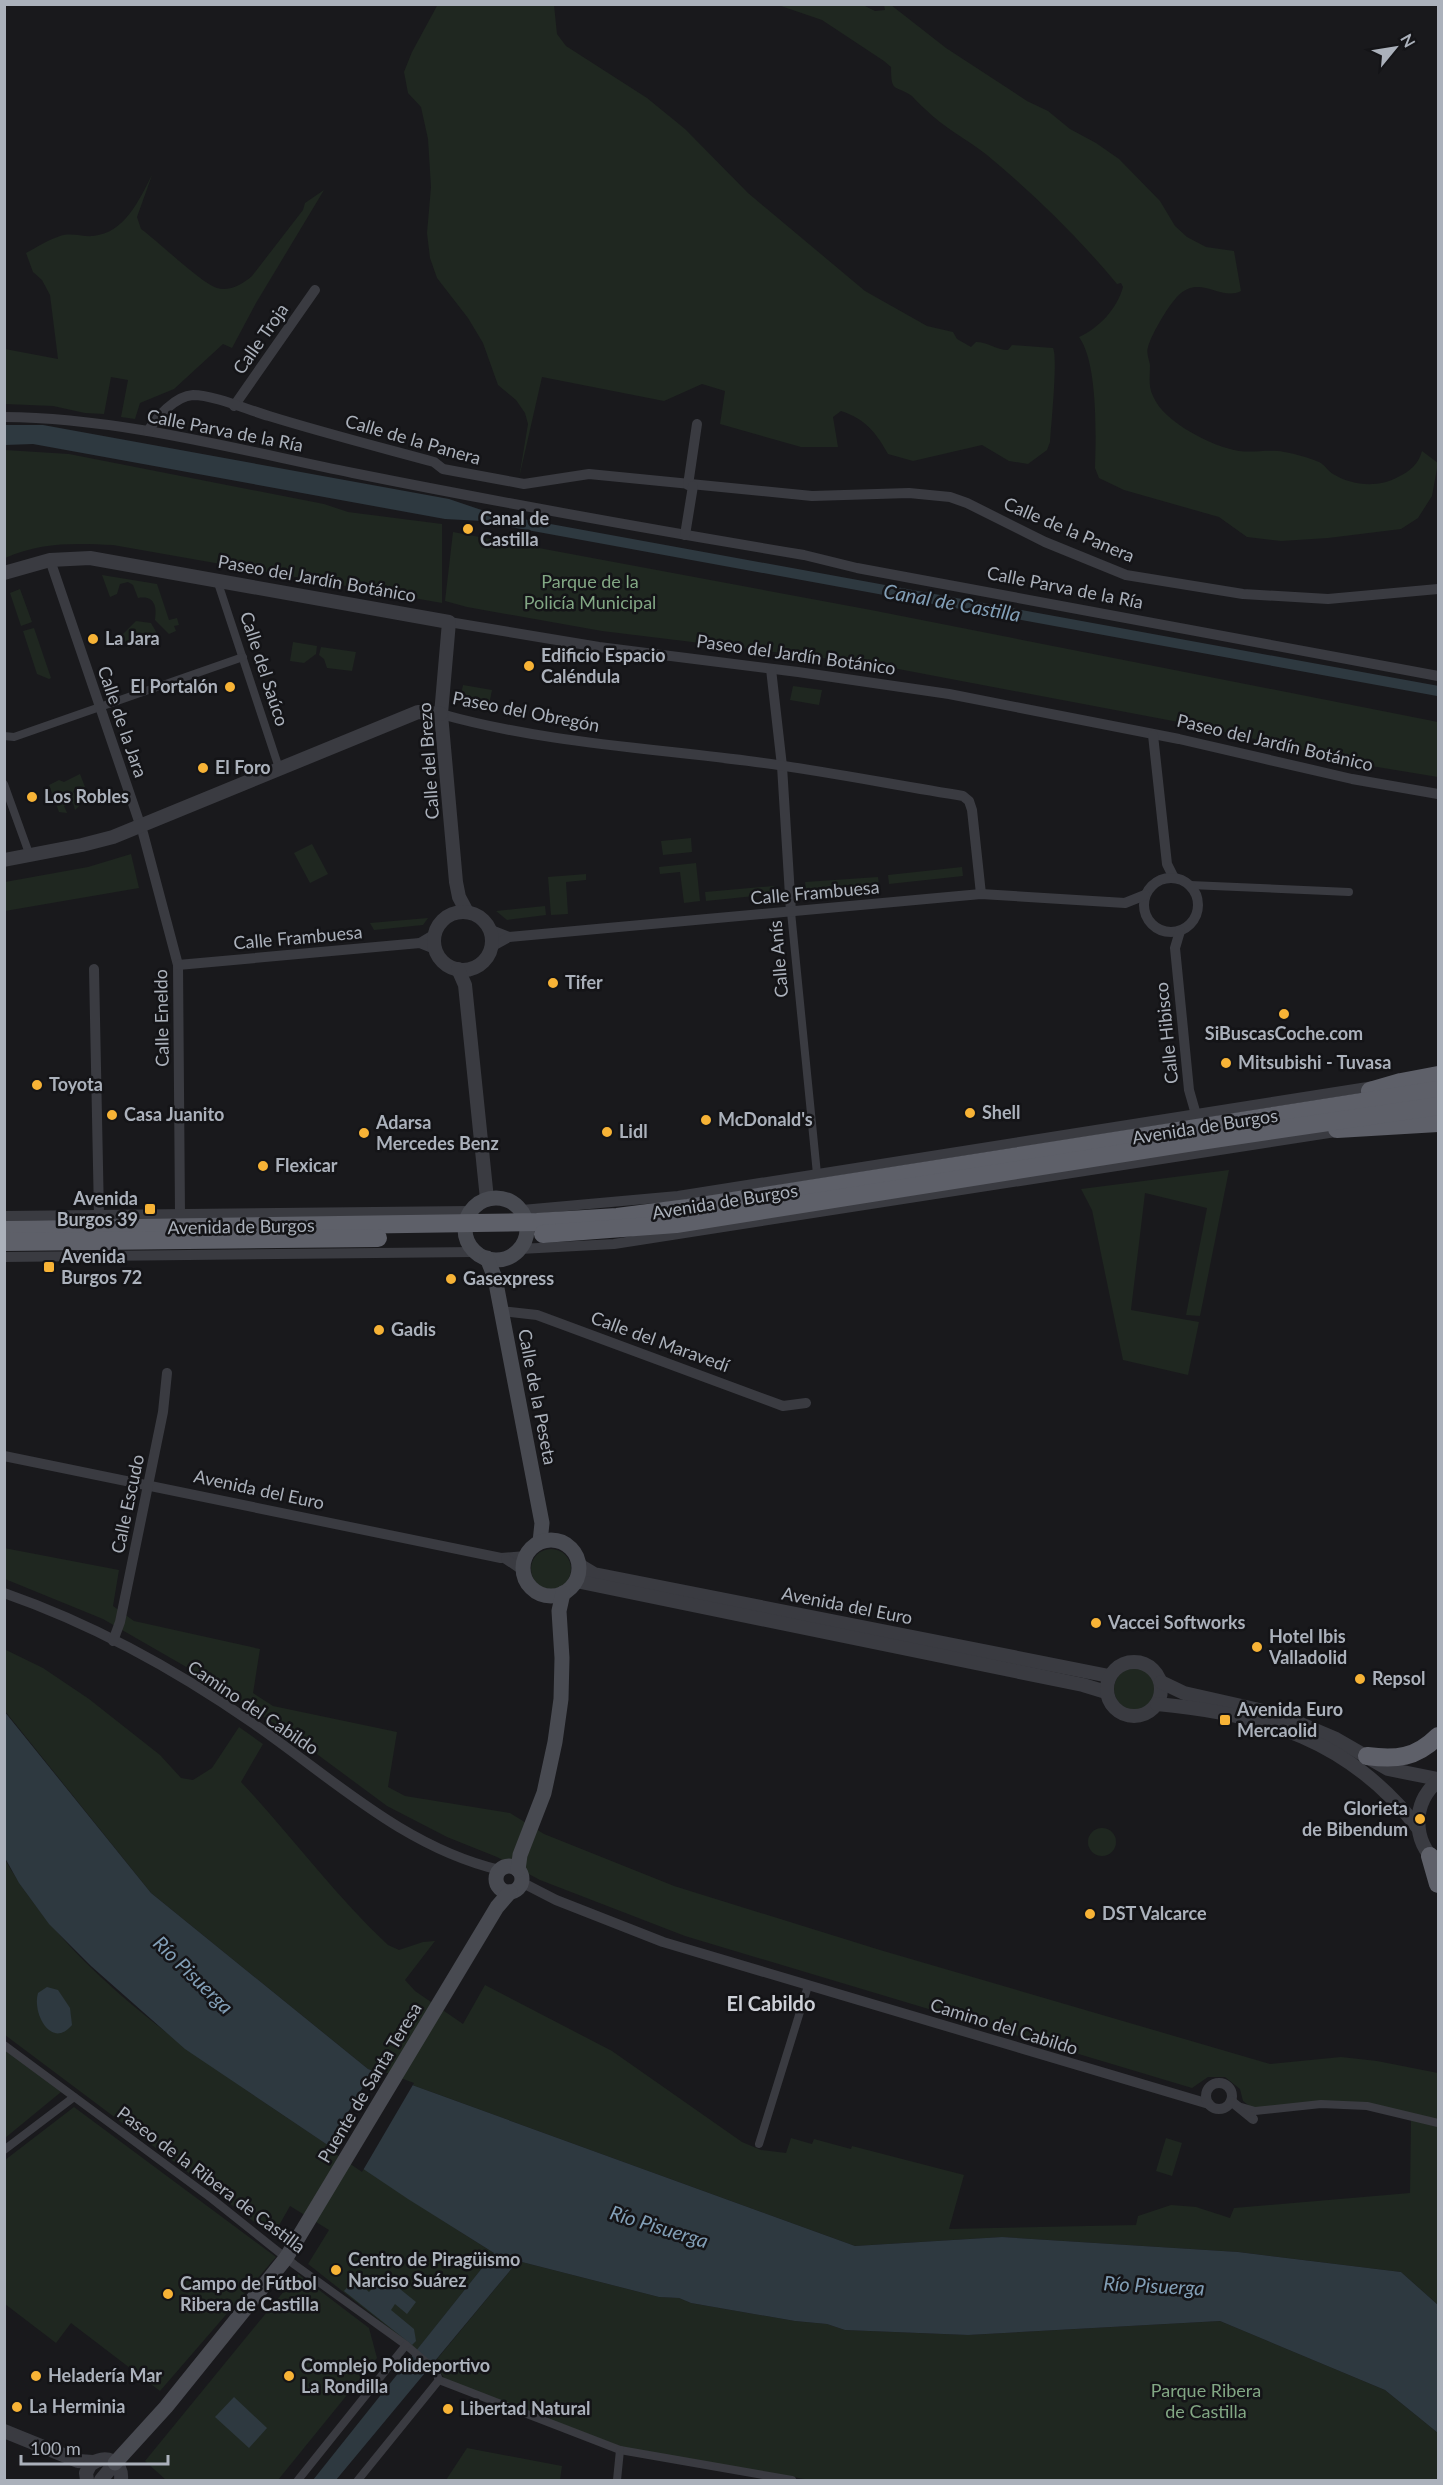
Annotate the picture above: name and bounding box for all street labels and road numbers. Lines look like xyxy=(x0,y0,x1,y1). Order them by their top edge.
street label: Calle Troja xyxy=(228,299,293,378)
street label: Calle Parva de la Ría xyxy=(145,404,305,456)
street label: Calle de la Panera xyxy=(343,409,484,469)
street label: Calle de la Panera xyxy=(1001,492,1138,567)
street label: Paseo del Jardín Botánico xyxy=(216,550,418,606)
street label: Calle Parva de la Ría xyxy=(985,561,1145,613)
street label: Calle del Saúco xyxy=(236,609,294,729)
street label: Paseo del Jardín Botánico xyxy=(695,629,897,679)
street label: Calle de la Jara xyxy=(94,663,152,780)
street label: Paseo del Obregón xyxy=(451,686,602,736)
street label: Calle del Brezo xyxy=(413,702,443,820)
street label: Paseo del Jardín Botánico xyxy=(1175,709,1376,775)
street label: Calle Frambuesa xyxy=(749,875,880,909)
street label: Calle Anís xyxy=(764,919,792,999)
street label: Calle Frambuesa xyxy=(232,920,363,954)
street label: Calle Eneldo xyxy=(149,969,173,1067)
street label: Calle Hibisco xyxy=(1150,981,1182,1085)
street label: Avenida de Burgos xyxy=(1130,1104,1279,1148)
street label: Avenida de Burgos xyxy=(650,1179,799,1223)
street label: Avenida de Burgos xyxy=(167,1214,315,1238)
street label: Calle del Maravedí xyxy=(588,1306,733,1377)
street label: Calle de la Peseta xyxy=(514,1327,562,1467)
street label: Calle Escudo xyxy=(106,1452,148,1555)
street label: Avenida del Euro xyxy=(192,1464,326,1514)
street label: Avenida del Euro xyxy=(780,1582,915,1628)
street label: Camino del Cabildo xyxy=(184,1655,323,1759)
street label: Camino del Cabildo xyxy=(928,1993,1081,2059)
street label: Puente de Santa Teresa xyxy=(313,1998,426,2167)
street label: Paseo de la Ribera de Castilla xyxy=(113,2101,310,2257)

